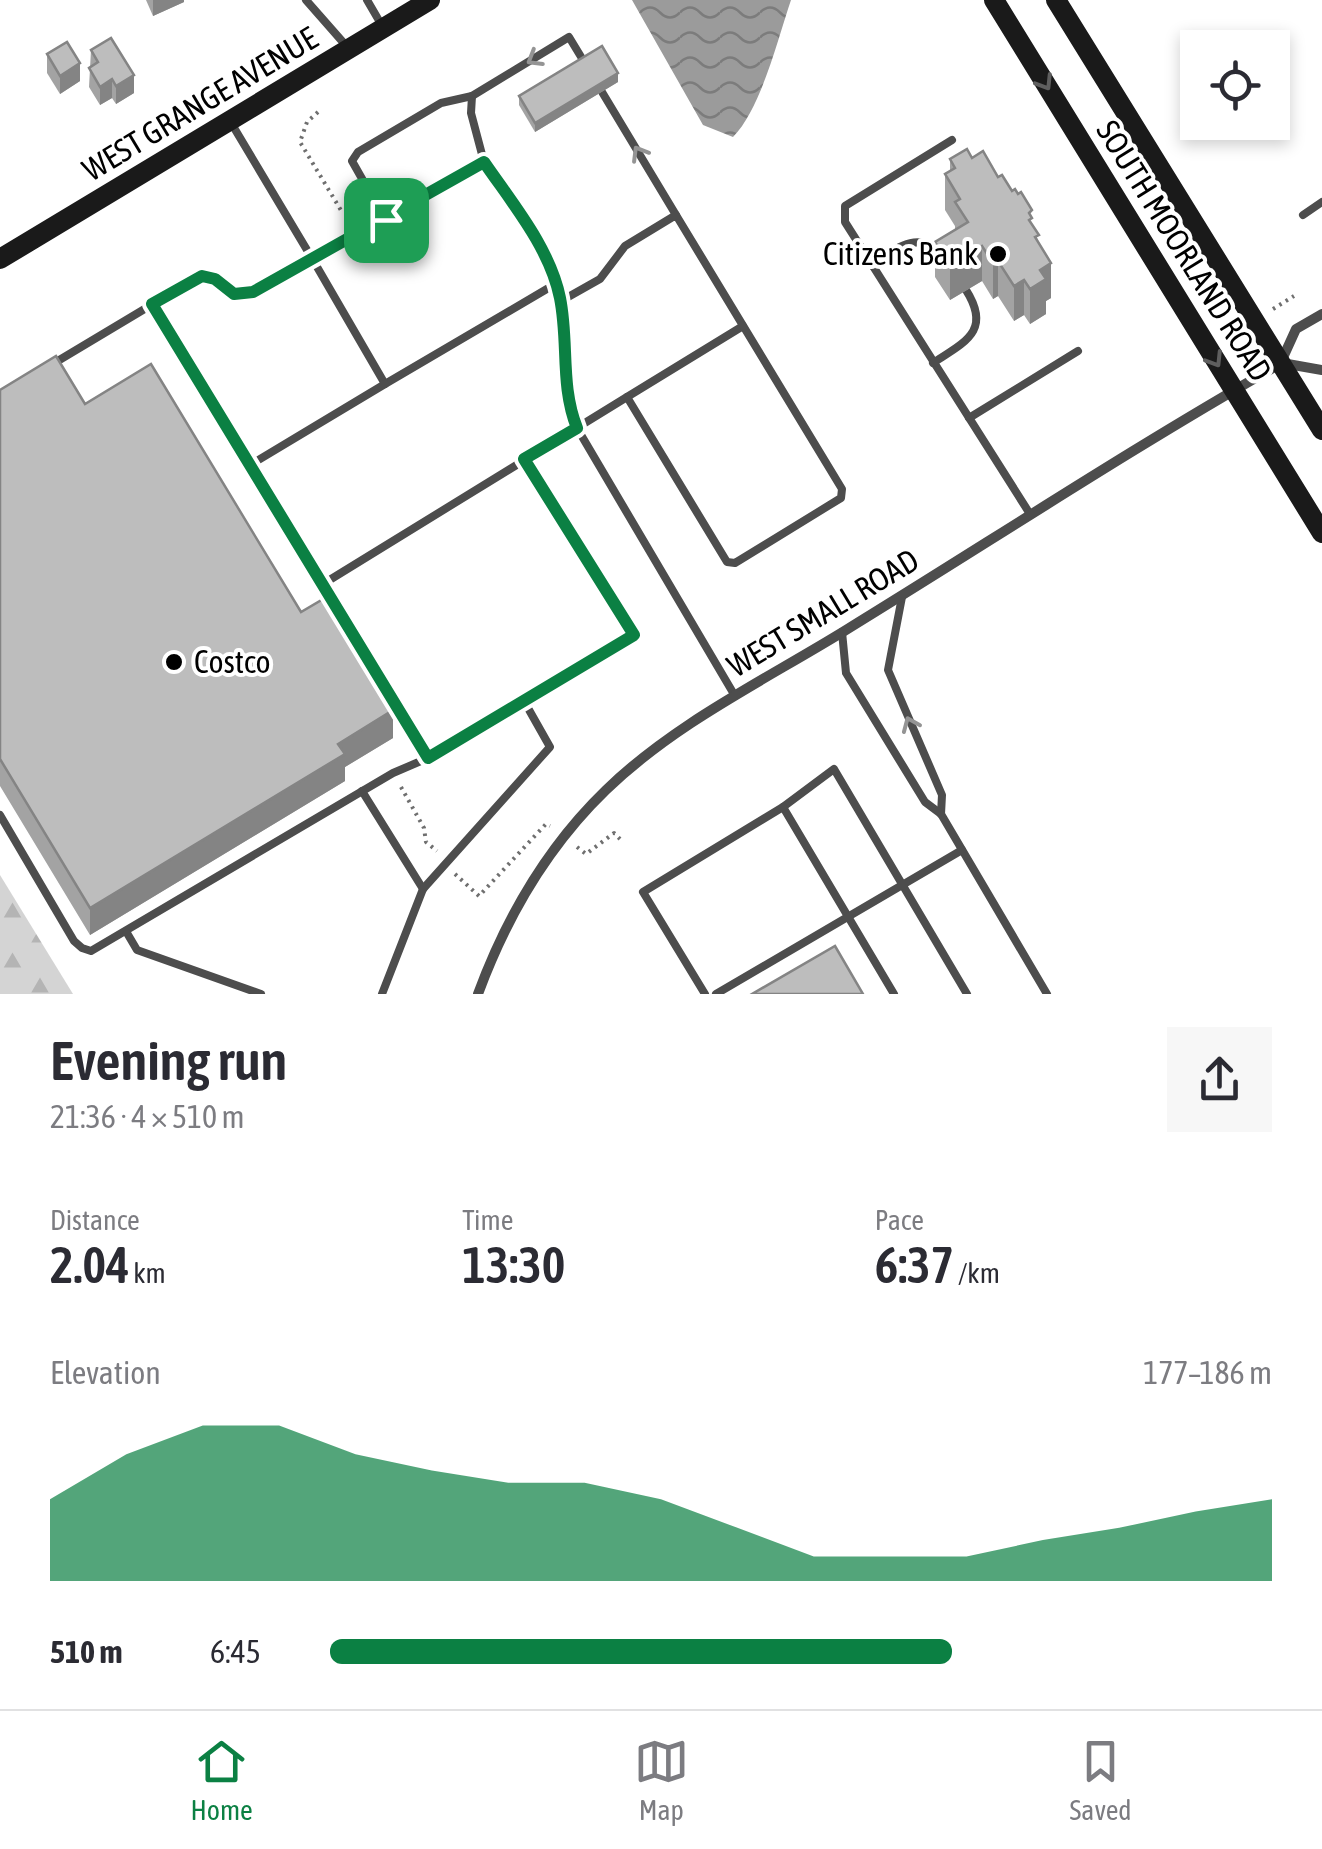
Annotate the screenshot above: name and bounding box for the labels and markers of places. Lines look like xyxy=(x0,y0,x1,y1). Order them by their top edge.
pin xyxy=(344,178,429,263)
place label: Citizens Bank xyxy=(823,235,978,272)
marker: Citizens Bank xyxy=(987,243,1009,265)
place label: Costco xyxy=(194,643,271,680)
marker: Costco xyxy=(163,651,185,673)

